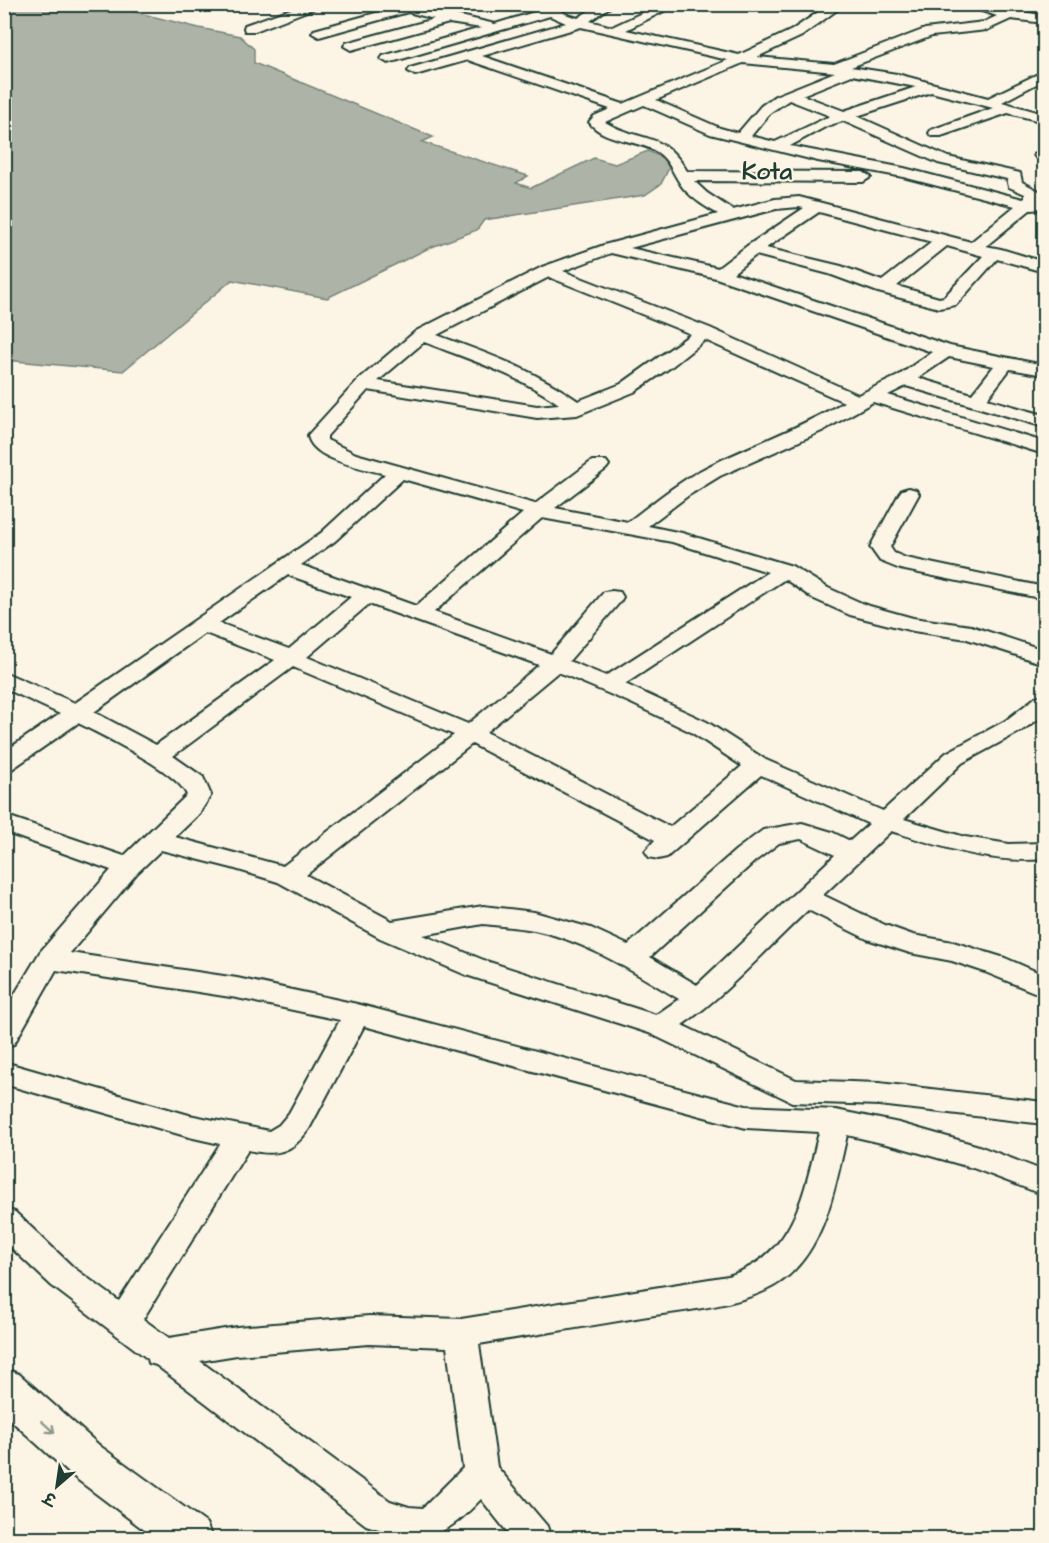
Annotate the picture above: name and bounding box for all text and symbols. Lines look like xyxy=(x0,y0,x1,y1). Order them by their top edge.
district label: Kota xyxy=(742,155,793,189)
one-way arrow xyxy=(40,1420,55,1434)
north arrow xyxy=(27,1456,87,1516)
text: उ xyxy=(39,1485,62,1511)

